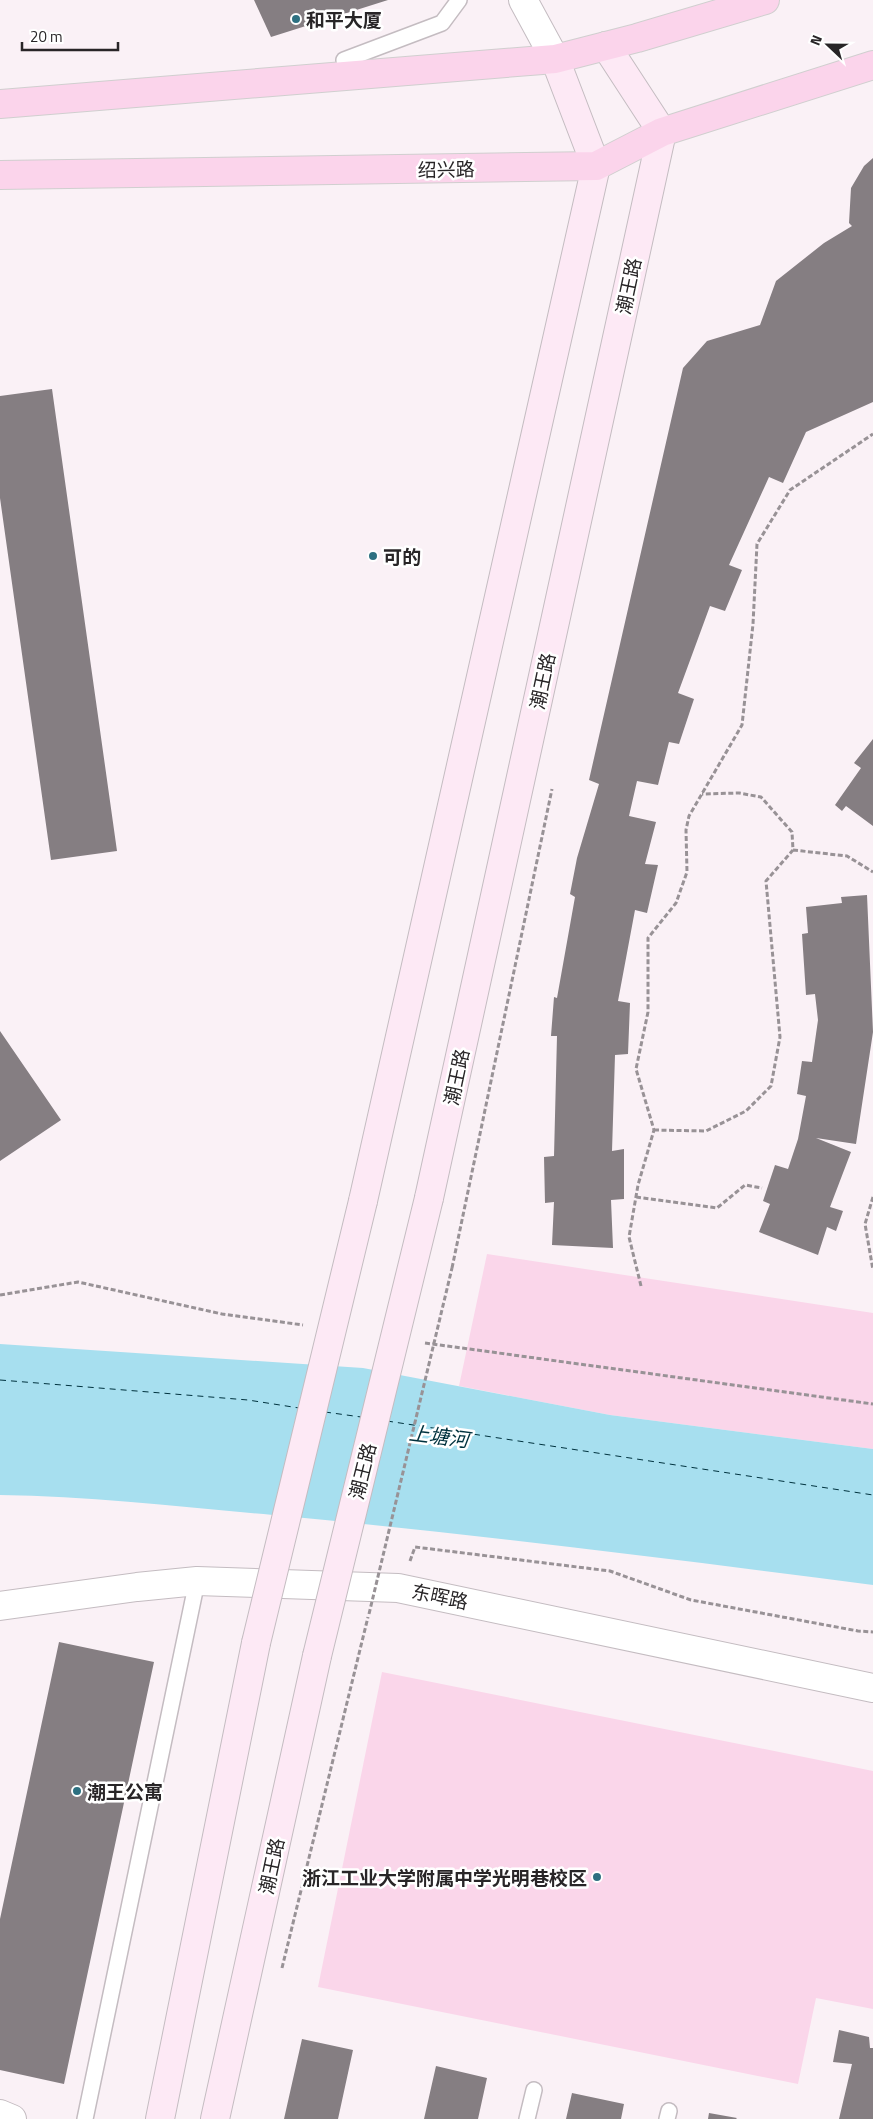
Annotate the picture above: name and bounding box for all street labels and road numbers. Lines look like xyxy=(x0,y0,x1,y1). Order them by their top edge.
street label: 绍兴路 xyxy=(417,154,475,184)
street label: 潮王路 xyxy=(608,255,648,317)
street label: 潮王路 xyxy=(522,650,562,712)
street label: 潮王路 xyxy=(436,1046,476,1108)
street label: 潮王路 xyxy=(341,1440,383,1502)
street label: 东晖路 xyxy=(409,1576,471,1616)
street label: 潮王路 xyxy=(251,1835,291,1897)

